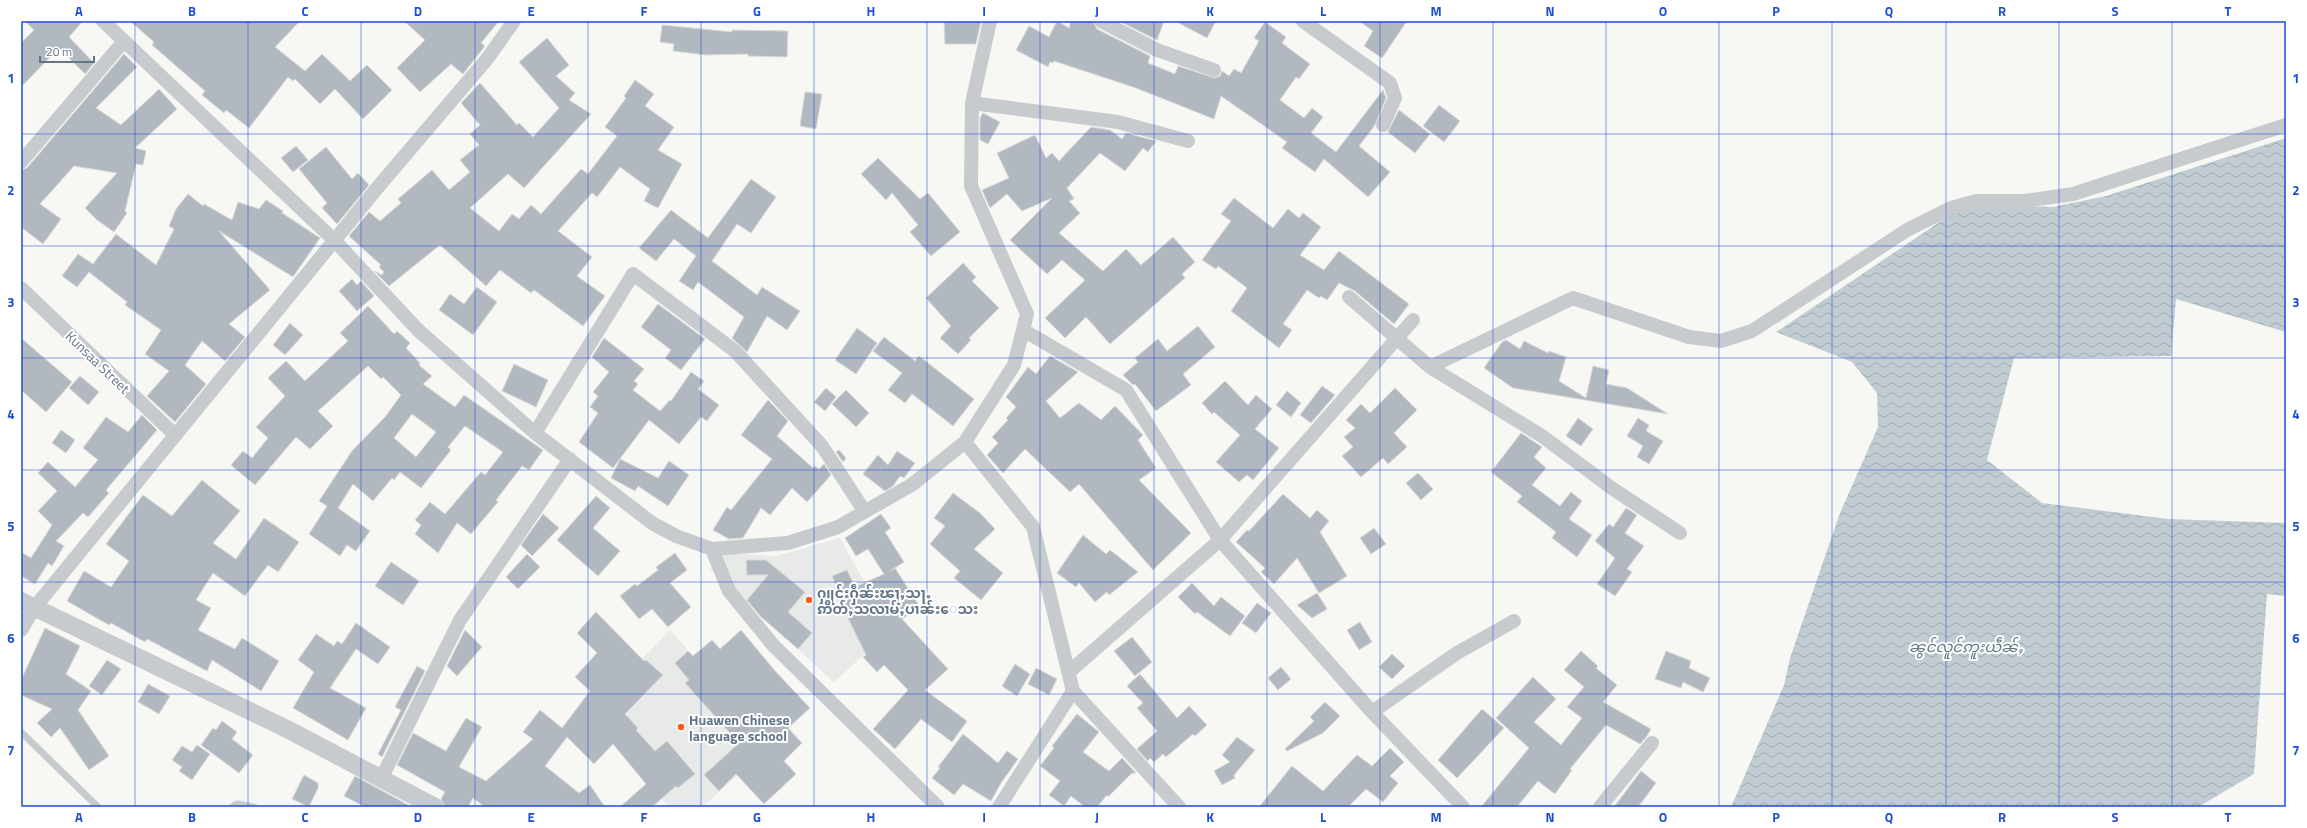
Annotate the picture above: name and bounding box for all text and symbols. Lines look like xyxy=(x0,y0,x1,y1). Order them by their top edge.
text: A xyxy=(75,1,83,21)
text: B xyxy=(188,1,196,21)
text: C xyxy=(301,1,309,21)
text: D xyxy=(414,1,422,21)
text: E xyxy=(527,1,535,21)
text: F xyxy=(641,1,648,21)
text: G xyxy=(753,1,761,21)
text: H xyxy=(867,1,875,21)
text: I xyxy=(982,1,986,21)
text: J xyxy=(1095,1,1099,21)
text: K xyxy=(1206,1,1214,21)
text: L xyxy=(1320,1,1326,21)
text: M xyxy=(1430,1,1442,21)
text: N xyxy=(1545,1,1555,21)
text: O xyxy=(1659,1,1667,21)
text: P xyxy=(1772,1,1780,21)
text: Q xyxy=(1885,1,1893,21)
text: R xyxy=(1998,1,2006,21)
text: S xyxy=(2111,1,2119,21)
text: T xyxy=(2225,1,2232,21)
scale bar xyxy=(40,38,94,64)
text: 20 m xyxy=(46,42,72,61)
text: 1 xyxy=(7,68,15,88)
text: 1 xyxy=(2292,68,2300,88)
text: 2 xyxy=(7,180,15,200)
text: 2 xyxy=(2292,180,2300,200)
text: 3 xyxy=(7,292,15,312)
text: 3 xyxy=(2292,292,2300,312)
street label: Kunsaa Street xyxy=(61,326,135,398)
text: 4 xyxy=(7,404,15,424)
text: 4 xyxy=(2292,404,2300,424)
text: 5 xyxy=(7,516,15,536)
text: 5 xyxy=(2292,516,2300,536)
place label: ႁူင်းႁဵၼ်းၽႃႇသႃႇ ဢိတ်ႇသလၢမ်ႇပၢၼ်းေသး xyxy=(817,582,978,619)
marker: ႁူင်းႁဵၼ်းၽႃႇသႃႇ ဢိတ်ႇသလၢမ်ႇပၢၼ်းေသး xyxy=(804,595,814,605)
text: 6 xyxy=(7,628,15,648)
text: 6 xyxy=(2292,628,2300,648)
water label: ၼွင်လူင်ဢူးယဵၼ်ႇ xyxy=(1909,635,2023,659)
place label: Huawen Chinese language school xyxy=(689,709,790,746)
marker: Huawen Chinese language school xyxy=(676,722,686,732)
text: 7 xyxy=(7,740,15,760)
text: 7 xyxy=(2292,740,2300,760)
text: A xyxy=(75,807,83,827)
text: B xyxy=(188,807,196,827)
text: C xyxy=(301,807,309,827)
text: D xyxy=(414,807,422,827)
text: E xyxy=(527,807,535,827)
text: F xyxy=(641,807,648,827)
text: G xyxy=(753,807,761,827)
text: H xyxy=(867,807,875,827)
text: I xyxy=(982,807,986,827)
text: J xyxy=(1095,807,1099,827)
text: K xyxy=(1206,807,1214,827)
text: L xyxy=(1320,807,1326,827)
text: M xyxy=(1430,807,1442,827)
text: N xyxy=(1545,807,1555,827)
text: O xyxy=(1659,807,1667,827)
text: P xyxy=(1772,807,1780,827)
text: Q xyxy=(1885,807,1893,827)
text: R xyxy=(1998,807,2006,827)
text: S xyxy=(2111,807,2119,827)
text: T xyxy=(2225,807,2232,827)

